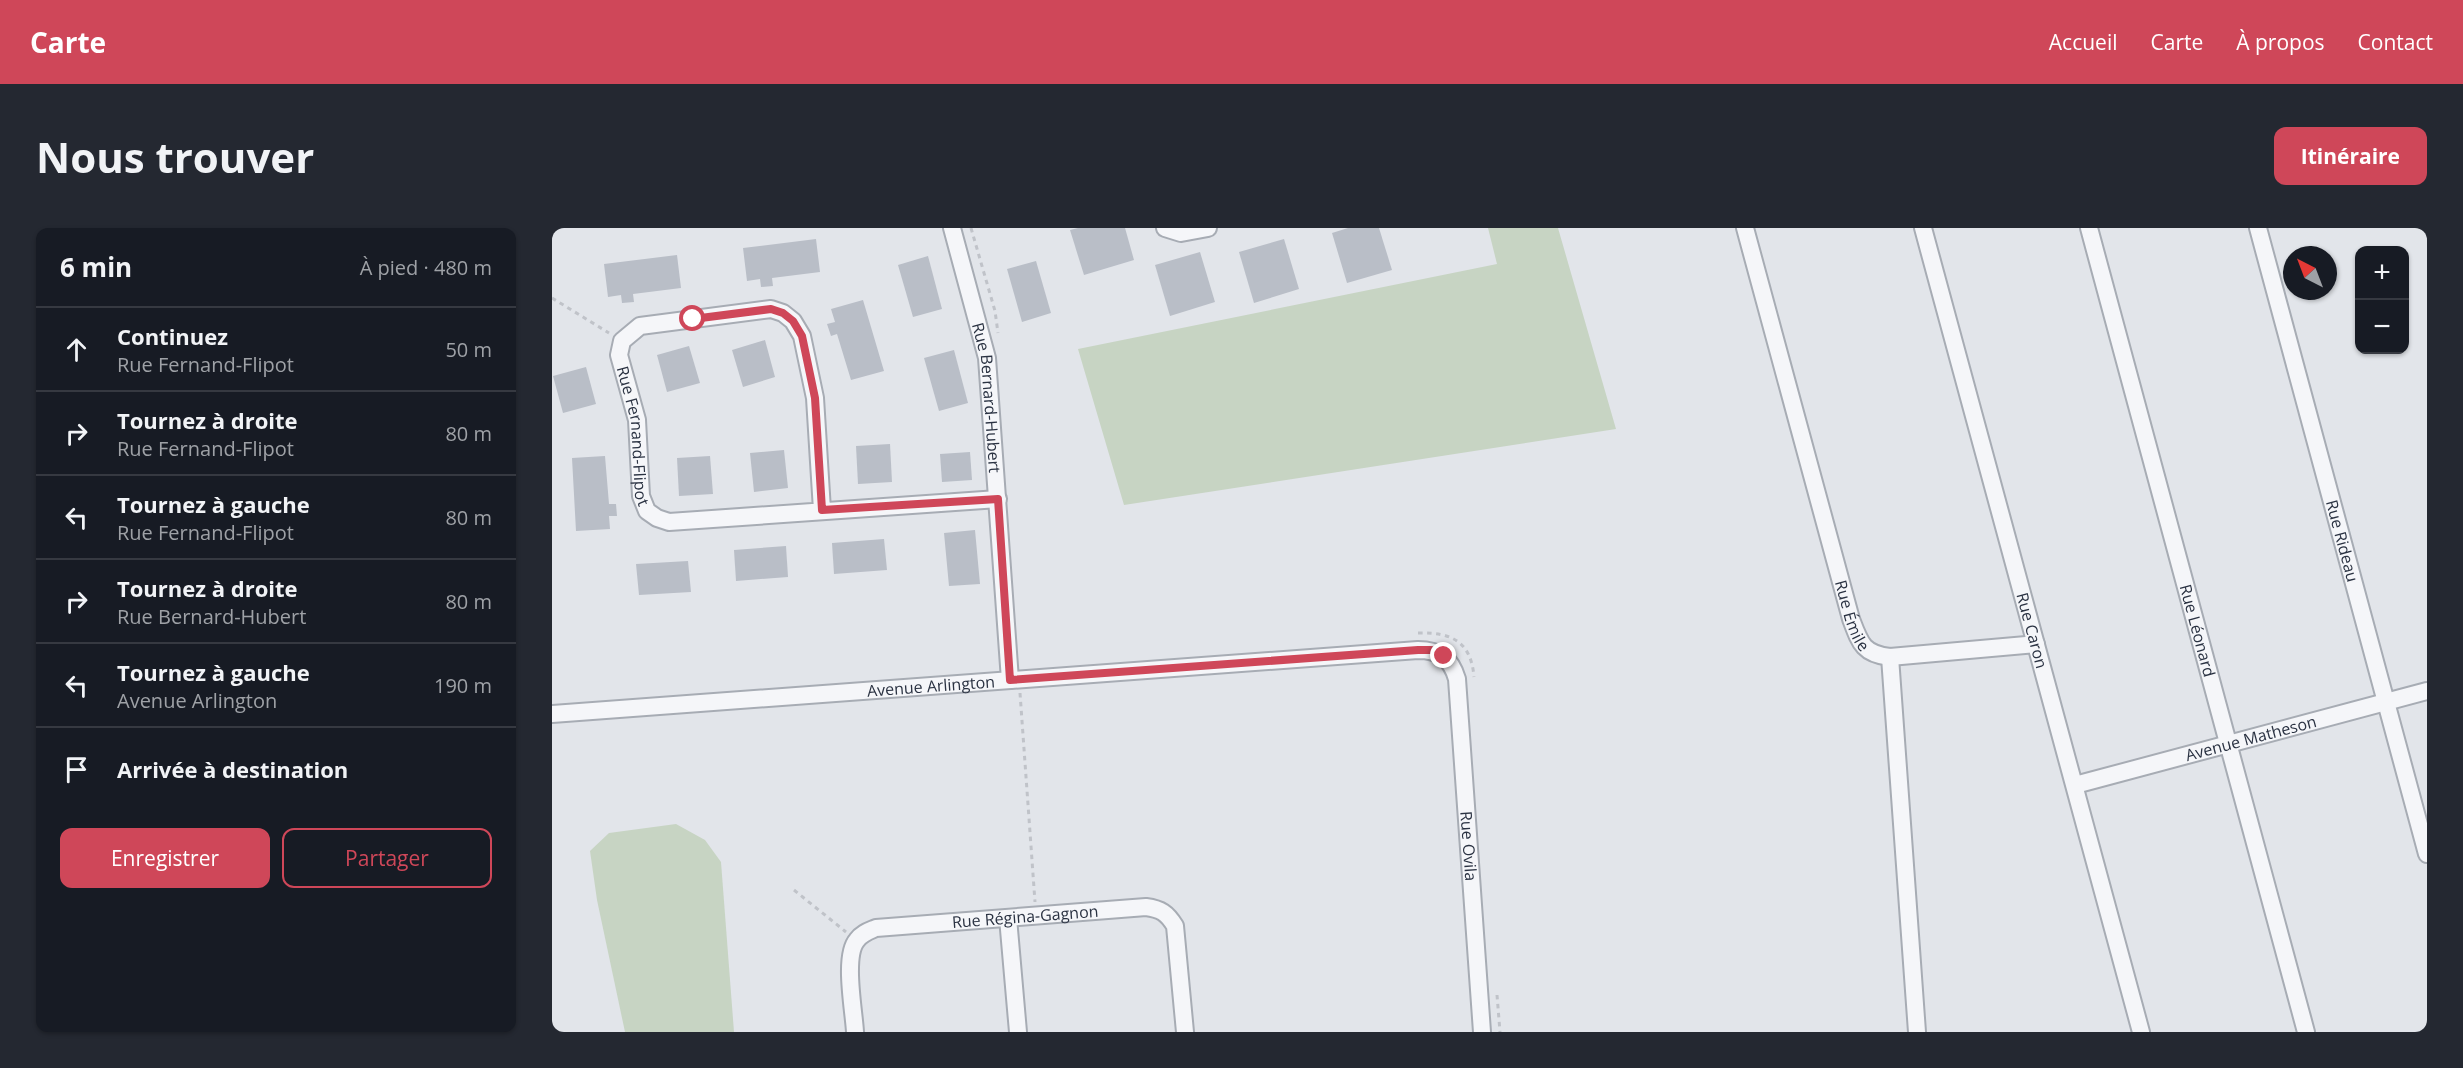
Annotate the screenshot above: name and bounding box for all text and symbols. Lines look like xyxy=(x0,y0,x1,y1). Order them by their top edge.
text: Carte xyxy=(30,23,106,61)
text: Accueil xyxy=(2049,28,2117,56)
text: Carte xyxy=(2150,28,2203,56)
text: À propos xyxy=(2236,28,2325,56)
text: Contact xyxy=(2358,28,2433,56)
button: Itinéraire xyxy=(2274,127,2427,185)
text: Nous trouver xyxy=(36,128,314,185)
north arrow xyxy=(2283,246,2337,300)
map controls xyxy=(2355,246,2409,354)
button: + xyxy=(2355,246,2409,300)
text: 6 min xyxy=(60,249,132,285)
text: À pied · 480 m xyxy=(360,254,492,281)
button: − xyxy=(2355,300,2409,354)
route start xyxy=(679,305,705,331)
street label: Rue Bernard-Hubert xyxy=(967,320,1006,474)
text: Continuez xyxy=(117,321,228,351)
icon: ahead xyxy=(60,333,93,366)
text: 50 m xyxy=(445,336,492,363)
text: Rue Fernand-Flipot xyxy=(117,351,294,378)
street label: Rue Fernand-Flipot xyxy=(612,363,655,510)
text: Tournez à droite xyxy=(117,405,298,435)
icon: right xyxy=(60,417,93,450)
text: 80 m xyxy=(445,420,492,447)
text: Rue Fernand-Flipot xyxy=(117,435,294,462)
text: Tournez à gauche xyxy=(117,489,310,519)
street label: Rue Rideau xyxy=(2321,497,2364,584)
icon: left xyxy=(60,501,93,534)
text: 80 m xyxy=(445,504,492,531)
text: Rue Fernand-Flipot xyxy=(117,519,294,546)
text: Tournez à droite xyxy=(117,573,298,603)
street label: Rue Émile xyxy=(1830,578,1875,656)
street label: Rue Léonard xyxy=(2175,582,2221,679)
icon: right xyxy=(60,585,93,618)
text: 80 m xyxy=(445,588,492,615)
street label: Rue Caron xyxy=(2011,590,2053,671)
text: Rue Bernard-Hubert xyxy=(117,603,306,630)
route end xyxy=(1430,642,1456,668)
text: Tournez à gauche xyxy=(117,657,310,687)
icon: left xyxy=(60,669,93,702)
street label: Avenue Arlington xyxy=(866,670,996,702)
text: 190 m xyxy=(434,672,492,699)
text: Avenue Arlington xyxy=(117,687,277,714)
street label: Avenue Matheson xyxy=(2183,710,2319,766)
icon: arrive xyxy=(60,753,93,786)
text: Arrivée à destination xyxy=(117,754,348,784)
street label: Rue Ovila xyxy=(1455,810,1482,882)
button: Enregistrer xyxy=(60,828,270,888)
button: Partager xyxy=(282,828,492,888)
street label: Rue Régina-Gagnon xyxy=(951,900,1099,933)

